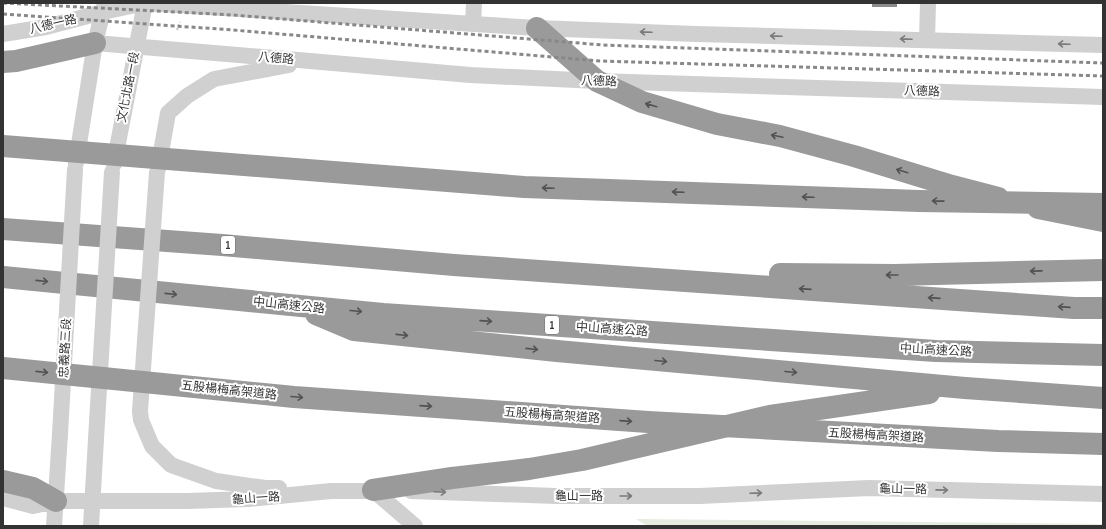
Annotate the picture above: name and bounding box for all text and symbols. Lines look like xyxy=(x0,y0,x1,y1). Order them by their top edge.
street label: 八德一路 xyxy=(28,12,78,37)
one-way arrow xyxy=(640,28,653,36)
one-way arrow xyxy=(770,32,783,40)
one-way arrow xyxy=(900,36,913,43)
one-way arrow xyxy=(1058,40,1071,47)
street label: 八德路 xyxy=(257,49,295,68)
street label: 文化北路一段 xyxy=(114,50,143,124)
street label: 八德路 xyxy=(581,73,617,90)
street label: 八德路 xyxy=(904,83,940,100)
one-way arrow xyxy=(645,101,658,108)
one-way arrow xyxy=(771,131,784,139)
one-way arrow xyxy=(896,167,909,174)
one-way arrow xyxy=(542,184,555,191)
one-way arrow xyxy=(672,189,685,196)
one-way arrow xyxy=(802,193,815,201)
one-way arrow xyxy=(932,197,945,205)
road number: 1 xyxy=(221,236,235,254)
one-way arrow xyxy=(1030,268,1043,275)
one-way arrow xyxy=(886,271,899,279)
one-way arrow xyxy=(35,277,48,285)
one-way arrow xyxy=(799,286,812,293)
one-way arrow xyxy=(164,290,177,297)
street label: 中山高速公路 xyxy=(252,294,326,317)
one-way arrow xyxy=(928,295,941,302)
one-way arrow xyxy=(1058,304,1071,311)
one-way arrow xyxy=(349,308,362,315)
road number: 1 xyxy=(545,316,559,334)
one-way arrow xyxy=(479,317,492,324)
street label: 忠義路三段 xyxy=(56,318,75,378)
street label: 中山高速公路 xyxy=(576,320,648,339)
one-way arrow xyxy=(395,332,408,339)
street label: 中山高速公路 xyxy=(900,341,972,360)
one-way arrow xyxy=(525,345,538,352)
one-way arrow xyxy=(654,357,667,364)
one-way arrow xyxy=(35,368,48,376)
one-way arrow xyxy=(784,368,797,376)
street label: 五股楊梅高架道路 xyxy=(180,378,277,403)
one-way arrow xyxy=(290,393,303,400)
one-way arrow xyxy=(419,403,432,410)
street label: 五股楊梅高架道路 xyxy=(504,405,600,426)
one-way arrow xyxy=(619,417,632,424)
street label: 五股楊梅高架道路 xyxy=(828,425,924,446)
street label: 龜山一路 xyxy=(879,482,927,497)
one-way arrow xyxy=(935,486,948,494)
street label: 龜山一路 xyxy=(232,489,281,508)
one-way arrow xyxy=(433,489,446,496)
street label: 龜山一路 xyxy=(555,489,603,504)
one-way arrow xyxy=(749,489,762,497)
one-way arrow xyxy=(619,492,632,500)

